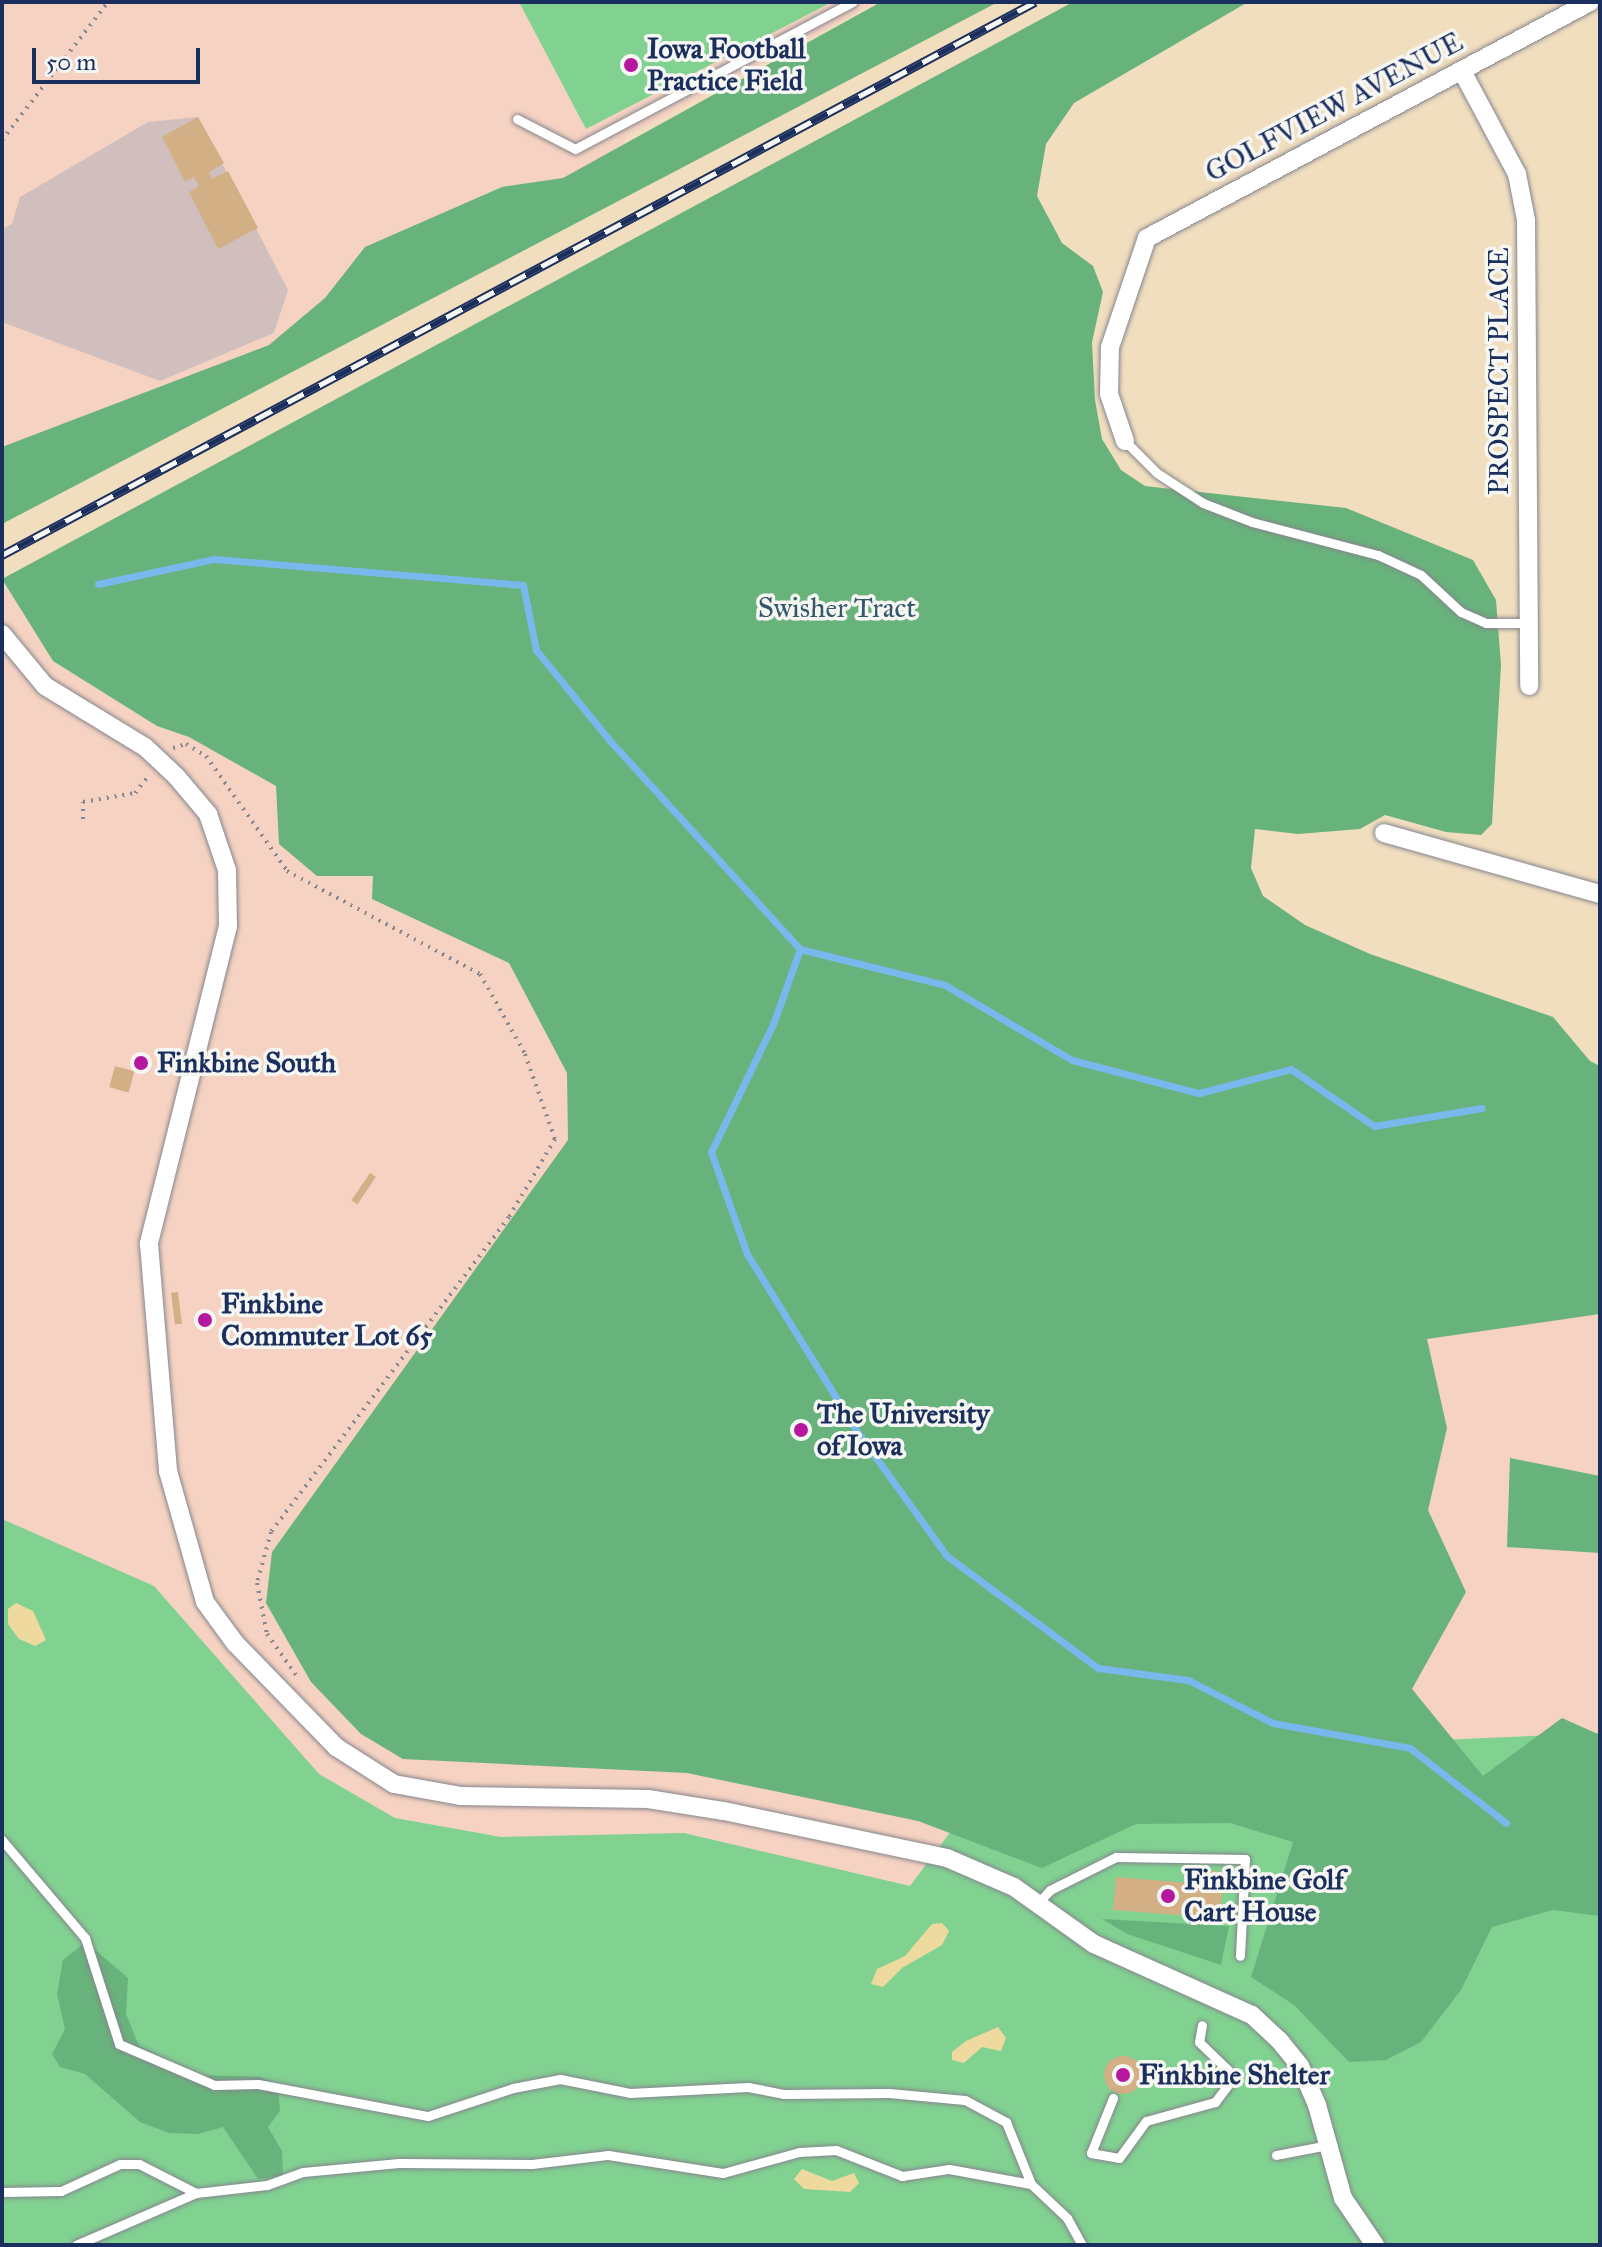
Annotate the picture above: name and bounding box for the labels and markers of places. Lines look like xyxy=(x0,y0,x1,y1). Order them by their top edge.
place label: Iowa Football Practice Field xyxy=(647,32,805,98)
marker: Iowa Football Practice Field xyxy=(622,56,640,74)
place label: Finkbine South xyxy=(157,1046,336,1080)
marker: Finkbine South xyxy=(132,1054,150,1072)
place label: Finkbine Commuter Lot 65 xyxy=(221,1287,433,1353)
marker: Finkbine Commuter Lot 65 xyxy=(196,1311,214,1329)
place label: The University of Iowa xyxy=(817,1397,989,1463)
marker: The University of Iowa xyxy=(792,1421,810,1439)
place label: Finkbine Golf Cart House xyxy=(1184,1863,1344,1929)
marker: Finkbine Golf Cart House xyxy=(1159,1887,1177,1905)
place label: Finkbine Shelter xyxy=(1139,2058,1330,2092)
marker: Finkbine Shelter xyxy=(1114,2066,1132,2084)

